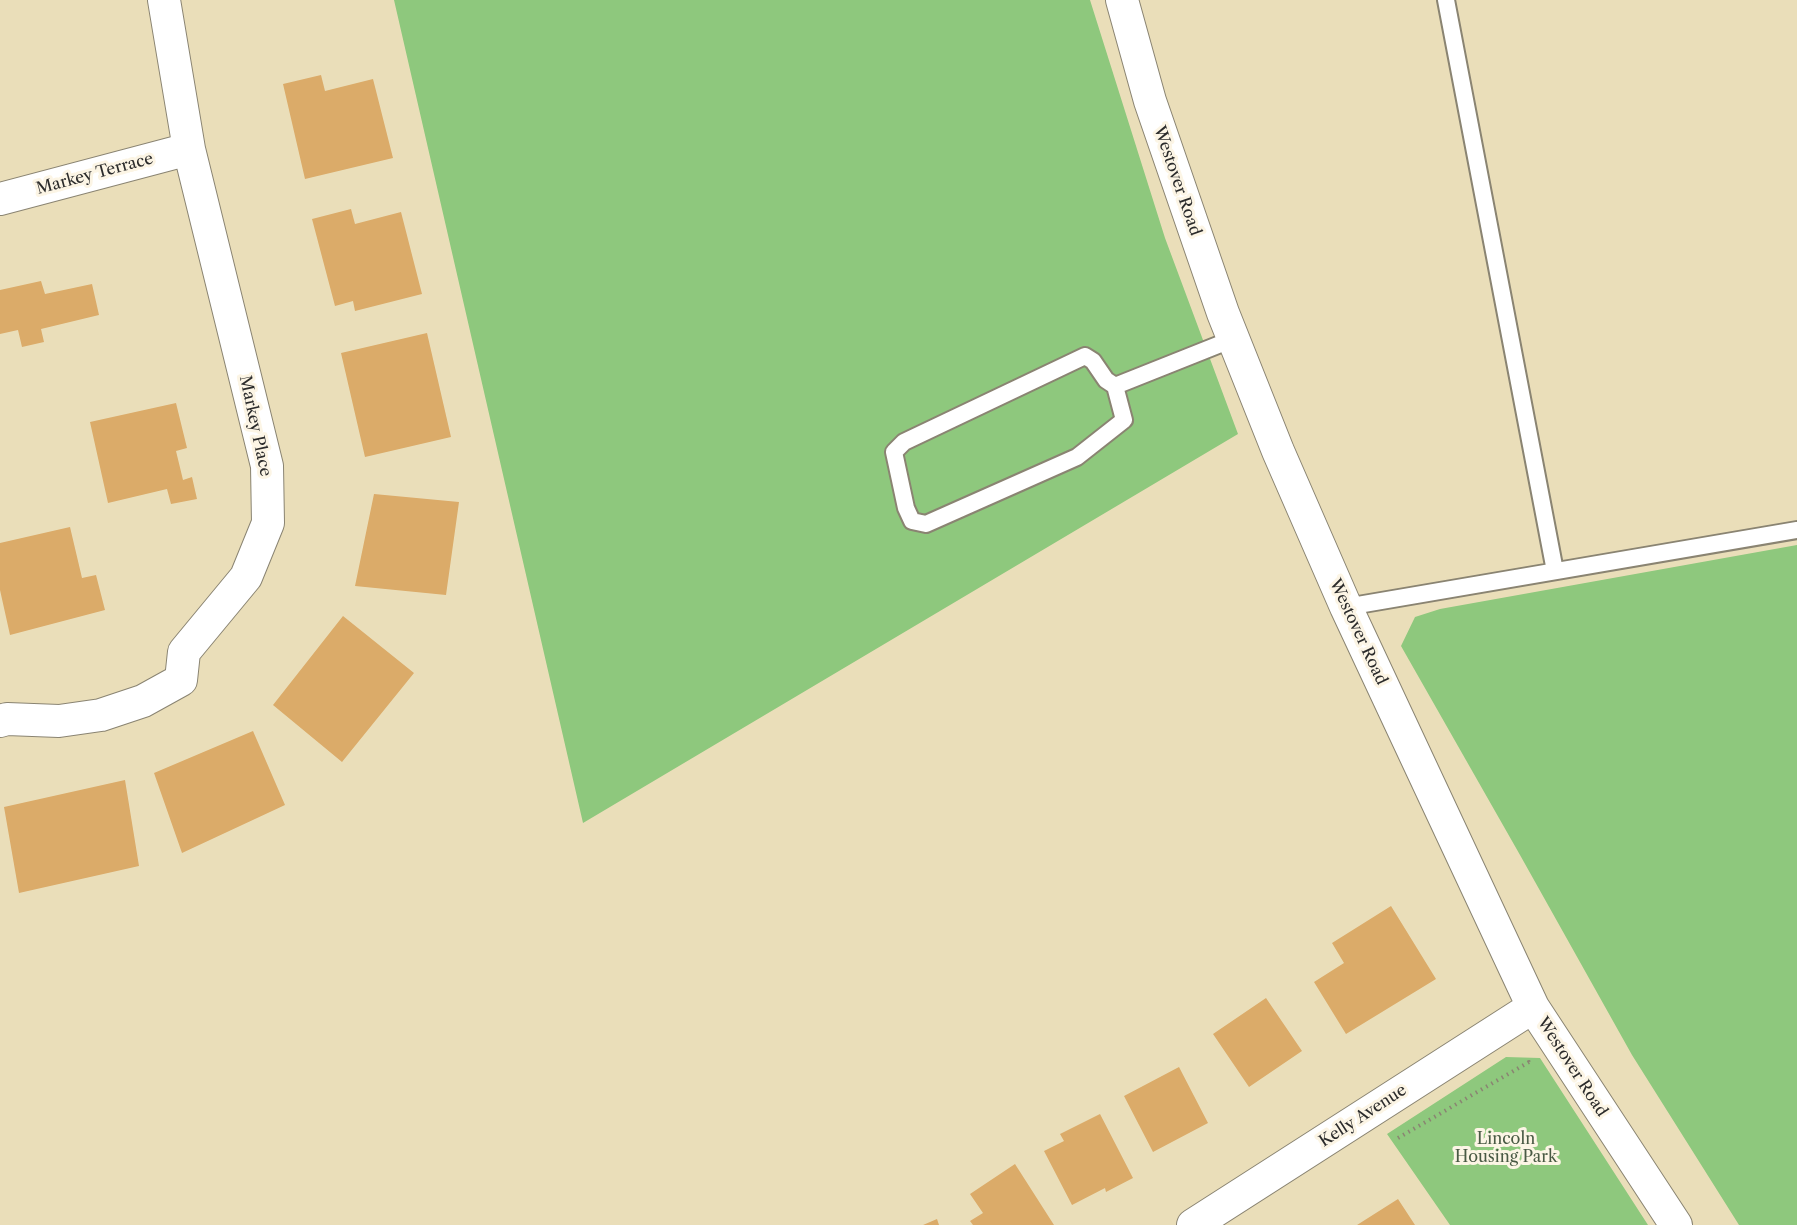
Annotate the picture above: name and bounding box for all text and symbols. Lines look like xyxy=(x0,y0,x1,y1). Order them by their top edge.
street label: Westover Road xyxy=(1149,124,1205,238)
street label: Markey Terrace xyxy=(34,149,156,199)
street label: Markey Place xyxy=(235,374,275,478)
street label: Westover Road xyxy=(1325,576,1391,688)
street label: Westover Road xyxy=(1533,1014,1611,1120)
street label: Kelly Avenue xyxy=(1316,1081,1410,1151)
park label: Lincoln Housing Park xyxy=(1455,1129,1557,1167)

